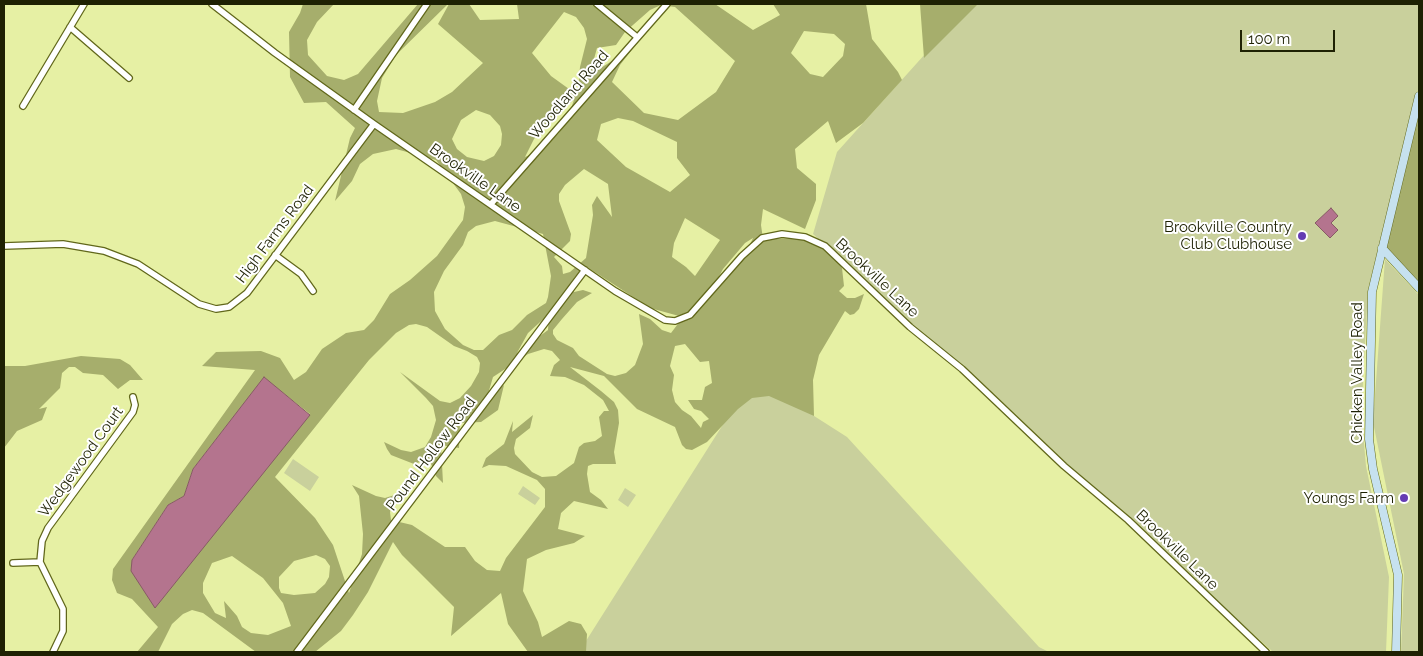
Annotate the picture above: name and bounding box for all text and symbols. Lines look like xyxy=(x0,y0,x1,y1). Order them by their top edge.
scale bar xyxy=(1243,20,1338,52)
text: 100 m xyxy=(1248,30,1290,48)
street label: Woodland Road xyxy=(525,47,613,143)
street label: Brookville Lane xyxy=(426,140,524,216)
street label: High Farms Road xyxy=(232,181,318,287)
place label: Brookville Country Club Clubhouse xyxy=(1164,218,1292,253)
marker: Brookville Country Club Clubhouse xyxy=(1296,230,1308,242)
street label: Brookville Lane xyxy=(832,235,922,321)
street label: Chicken Valley Road xyxy=(1348,302,1366,444)
street label: Pound Hollow Road xyxy=(382,394,480,514)
street label: Wedgewood Court xyxy=(35,403,127,521)
place label: Youngs Farm xyxy=(1304,489,1394,507)
marker: Youngs Farm xyxy=(1398,492,1410,504)
street label: Brookville Lane xyxy=(1132,506,1222,594)

